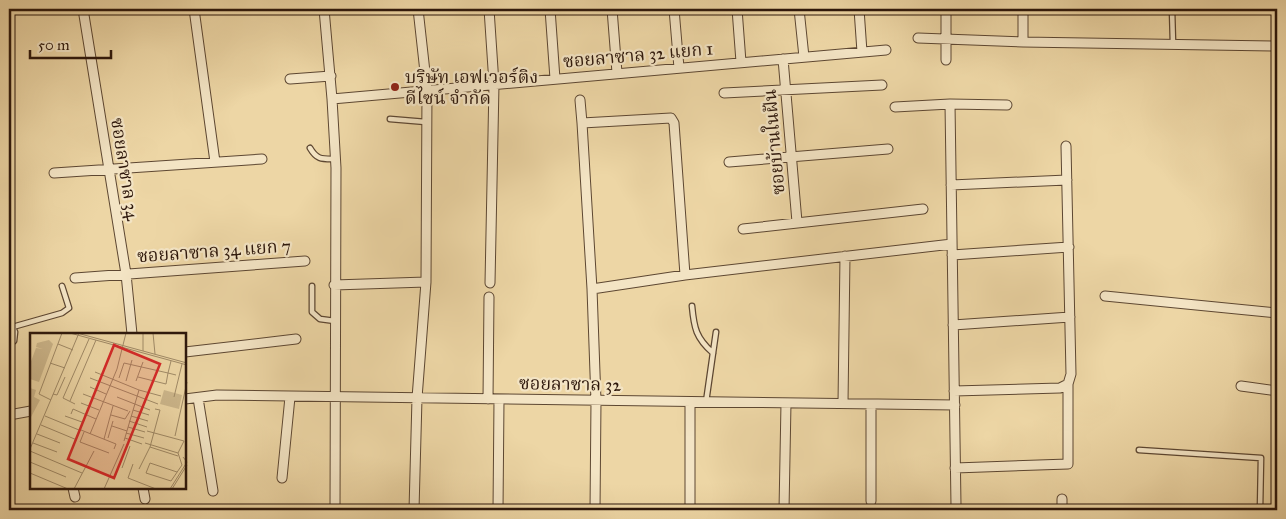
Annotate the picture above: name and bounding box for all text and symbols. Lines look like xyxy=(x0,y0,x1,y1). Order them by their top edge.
scale bar xyxy=(30,28,111,60)
text: 50 m xyxy=(38,36,70,54)
street label: ซอยลาซาล 32 แยก 1 xyxy=(562,37,714,73)
place label: บริษัท เอฟเวอร์ติง ดีไซน์ จำกัด xyxy=(405,66,538,109)
marker: บริษัท เอฟเวอร์ติง ดีไซน์ จำกัด xyxy=(389,81,401,93)
street label: ซอยบ้านในฝัน xyxy=(757,88,790,196)
street label: ซอยลาซาล 34 xyxy=(106,116,144,223)
street label: ซอยลาซาล 34 แยก 7 xyxy=(136,235,292,267)
inset map xyxy=(30,333,186,489)
street label: ซอยลาซาล 32 xyxy=(519,372,621,396)

